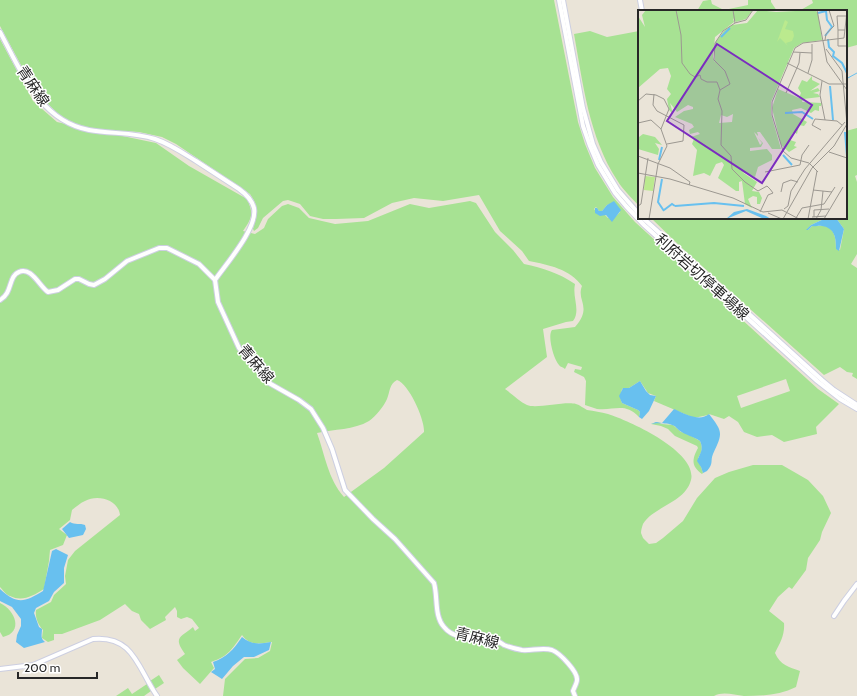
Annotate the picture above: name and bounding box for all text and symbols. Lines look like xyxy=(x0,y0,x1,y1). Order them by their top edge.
inset map xyxy=(638,10,847,219)
street label: 青麻線 xyxy=(13,62,53,110)
street label: 利府岩切停車場線 xyxy=(651,230,753,324)
street label: 青麻線 xyxy=(234,341,278,387)
street label: 青麻線 xyxy=(453,624,501,652)
scale bar xyxy=(18,654,97,680)
text: 200 m xyxy=(24,660,60,675)

